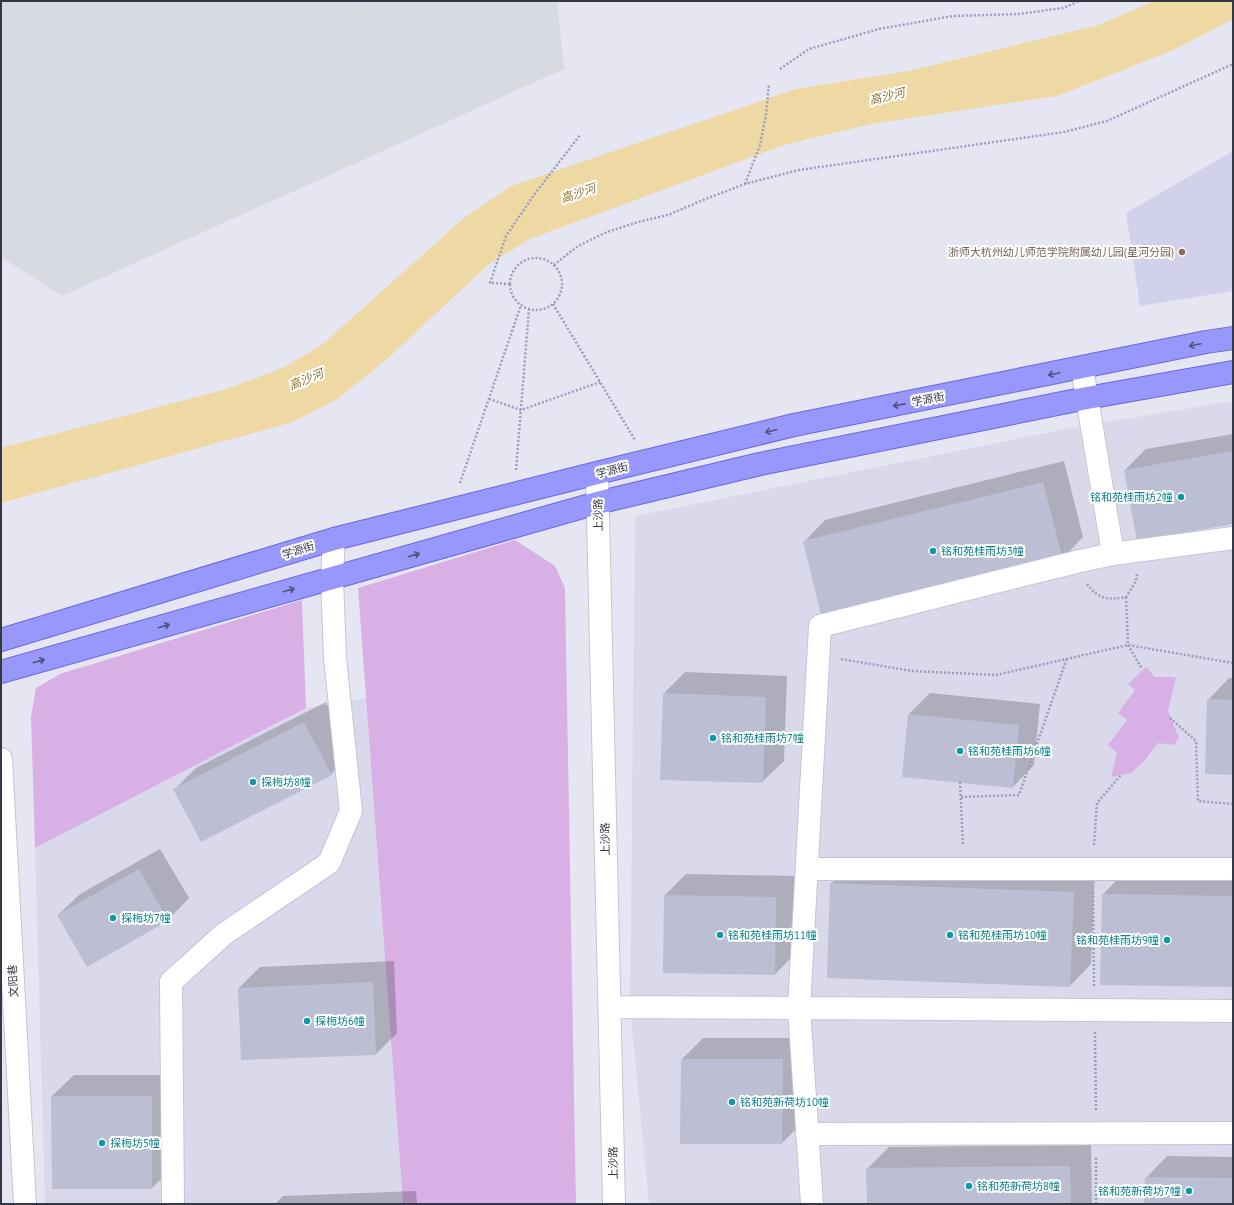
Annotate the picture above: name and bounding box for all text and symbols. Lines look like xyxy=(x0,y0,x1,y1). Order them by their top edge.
water label: 高沙河 xyxy=(868,84,908,108)
water label: 高沙河 xyxy=(559,179,599,206)
place label: 浙师大杭州幼儿师范学院附属幼儿园(星河分园) xyxy=(948,245,1174,259)
marker: 浙师大杭州幼儿师范学院附属幼儿园(星河分园) xyxy=(1177,247,1187,257)
one-way arrow xyxy=(1188,341,1201,349)
water label: 高沙河 xyxy=(286,365,327,393)
one-way arrow xyxy=(1047,370,1060,378)
street label: 学源街 xyxy=(910,389,946,409)
one-way arrow xyxy=(892,401,905,409)
one-way arrow xyxy=(765,427,778,435)
street label: 学源街 xyxy=(594,459,630,481)
place label: 铭和苑桂雨坊2幢 xyxy=(1090,490,1173,504)
marker: 铭和苑桂雨坊2幢 xyxy=(1176,492,1186,502)
street label: 上沙路 xyxy=(591,498,605,532)
street label: 学源街 xyxy=(280,538,316,562)
place label: 铭和苑桂雨坊3幢 xyxy=(941,544,1024,558)
marker: 铭和苑桂雨坊3幢 xyxy=(928,546,938,556)
one-way arrow xyxy=(407,551,420,558)
one-way arrow xyxy=(282,586,295,594)
one-way arrow xyxy=(157,622,170,629)
one-way arrow xyxy=(32,657,45,664)
place label: 铭和苑桂雨坊7幢 xyxy=(721,731,804,745)
marker: 铭和苑桂雨坊7幢 xyxy=(708,733,718,743)
place label: 铭和苑桂雨坊6幢 xyxy=(968,744,1051,758)
marker: 铭和苑桂雨坊6幢 xyxy=(955,746,965,756)
place label: 探梅坊8幢 xyxy=(261,775,311,789)
marker: 探梅坊8幢 xyxy=(248,777,258,787)
street label: 上沙路 xyxy=(598,822,612,856)
place label: 探梅坊7幢 xyxy=(121,911,171,925)
marker: 探梅坊7幢 xyxy=(108,913,118,923)
place label: 铭和苑桂雨坊11幢 xyxy=(728,928,817,942)
place label: 铭和苑桂雨坊10幢 xyxy=(958,928,1047,942)
marker: 铭和苑桂雨坊11幢 xyxy=(715,930,725,940)
marker: 铭和苑桂雨坊10幢 xyxy=(945,930,955,940)
place label: 铭和苑桂雨坊9幢 xyxy=(1076,933,1159,947)
marker: 铭和苑桂雨坊9幢 xyxy=(1162,935,1172,945)
street label: 文阳巷 xyxy=(5,964,21,998)
place label: 探梅坊6幢 xyxy=(315,1014,365,1028)
marker: 探梅坊6幢 xyxy=(302,1016,312,1026)
place label: 铭和苑新荷坊10幢 xyxy=(740,1095,829,1109)
marker: 铭和苑新荷坊10幢 xyxy=(727,1097,737,1107)
place label: 探梅坊5幢 xyxy=(110,1136,160,1150)
marker: 探梅坊5幢 xyxy=(97,1138,107,1148)
street label: 上沙路 xyxy=(606,1146,620,1180)
place label: 铭和苑新荷坊8幢 xyxy=(977,1179,1060,1193)
marker: 铭和苑新荷坊8幢 xyxy=(964,1181,974,1191)
place label: 铭和苑新荷坊7幢 xyxy=(1098,1184,1181,1198)
marker: 铭和苑新荷坊7幢 xyxy=(1184,1186,1194,1196)

